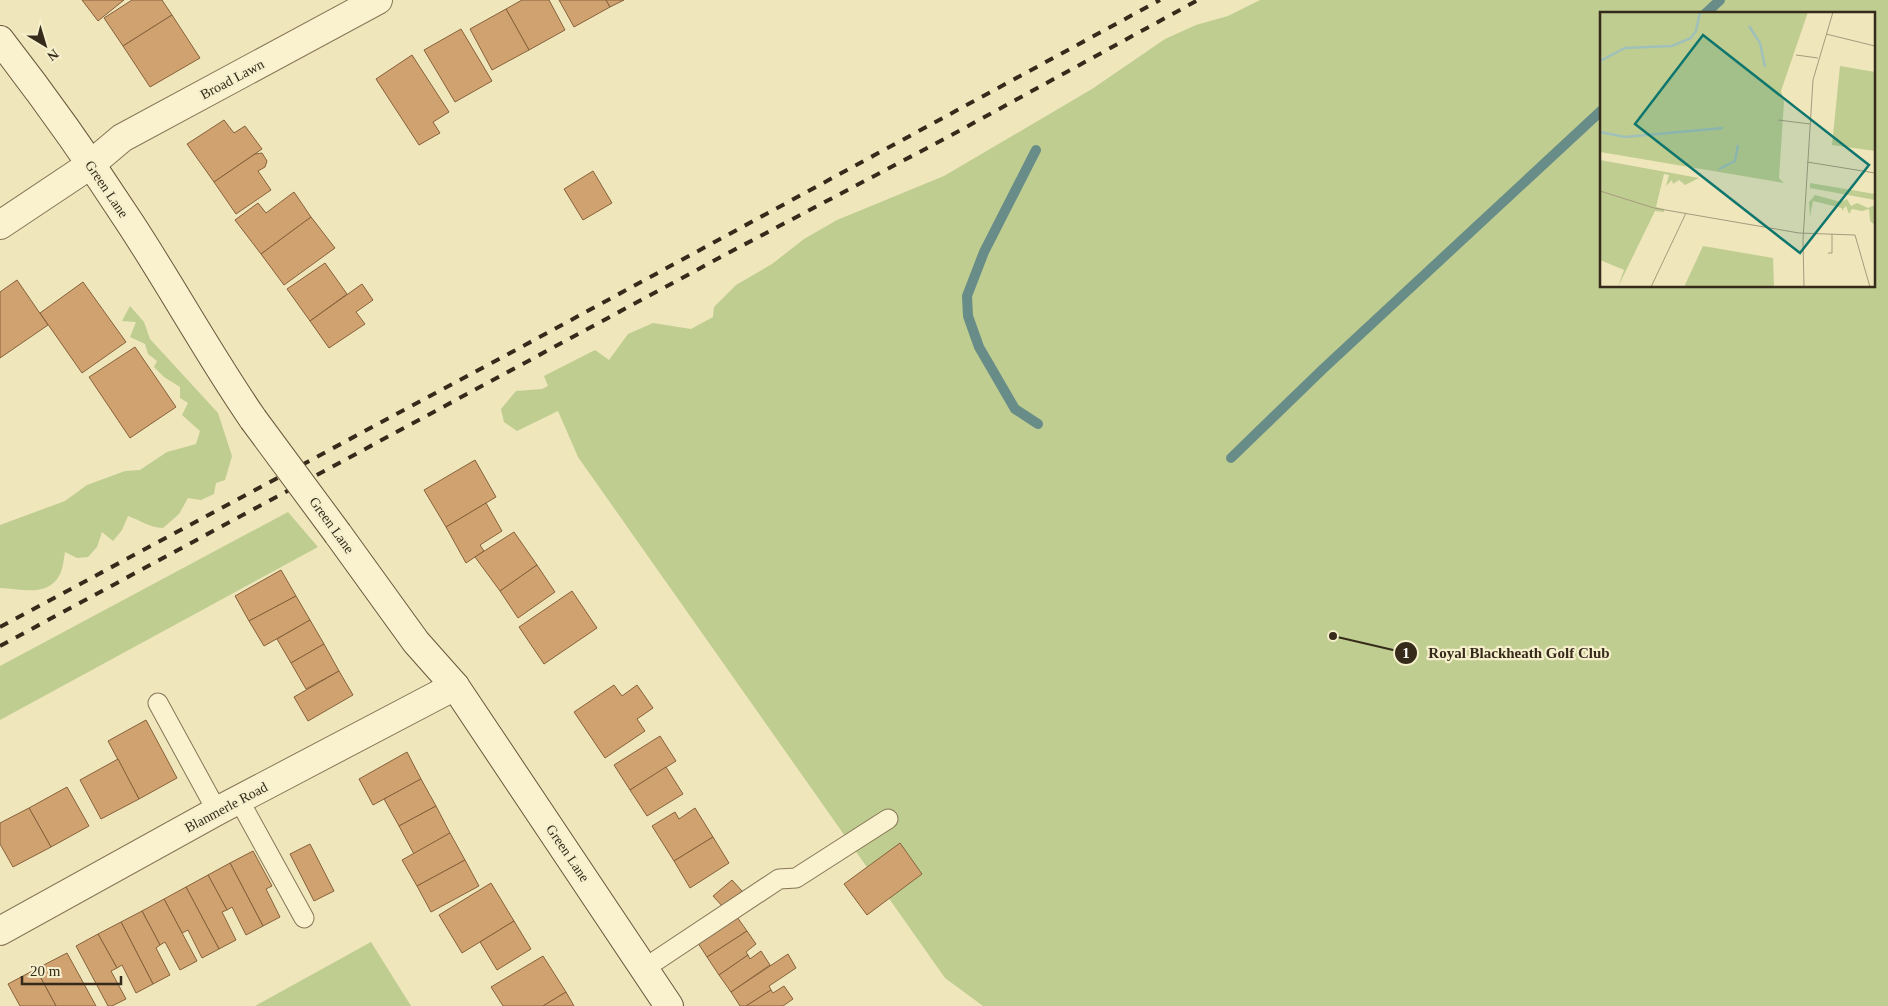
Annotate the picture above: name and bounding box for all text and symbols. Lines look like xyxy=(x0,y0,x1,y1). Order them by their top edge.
inset map xyxy=(1600,12,1876,288)
north arrow xyxy=(20,20,70,70)
text: N xyxy=(44,46,61,64)
street label: Broad Lawn xyxy=(198,56,266,102)
street label: Green Lane xyxy=(82,158,131,221)
street label: Green Lane xyxy=(306,494,357,556)
callout: Royal Blackheath Golf Club xyxy=(1393,638,1620,668)
text: 1 xyxy=(1402,645,1410,661)
text: Royal Blackheath Golf Club xyxy=(1428,645,1610,661)
street label: Blanmerle Road xyxy=(182,779,270,836)
street label: Green Lane xyxy=(543,822,592,885)
scale bar xyxy=(22,954,121,986)
text: 20 m xyxy=(30,963,61,979)

